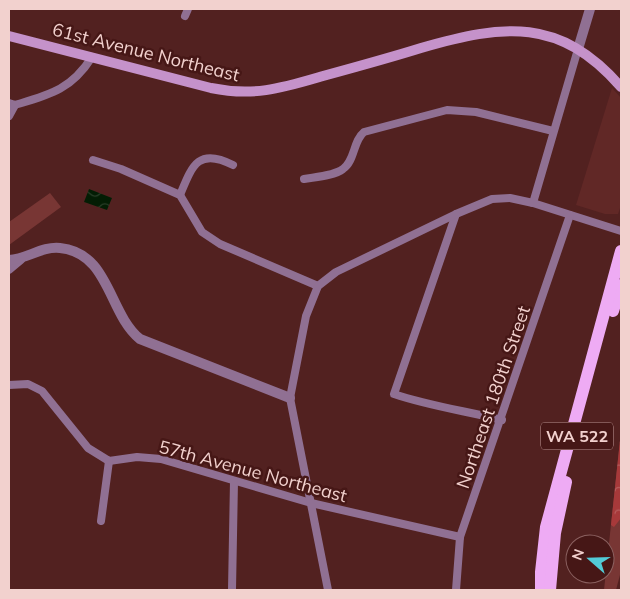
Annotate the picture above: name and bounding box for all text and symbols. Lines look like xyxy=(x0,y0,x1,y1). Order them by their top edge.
street label: 61st Avenue Northeast xyxy=(50,18,242,86)
street label: Northeast 180th Street xyxy=(451,303,535,491)
road number: WA 522 xyxy=(541,422,613,450)
street label: 57th Avenue Northeast xyxy=(156,435,350,507)
north arrow xyxy=(565,534,615,584)
text: N xyxy=(568,547,588,563)

